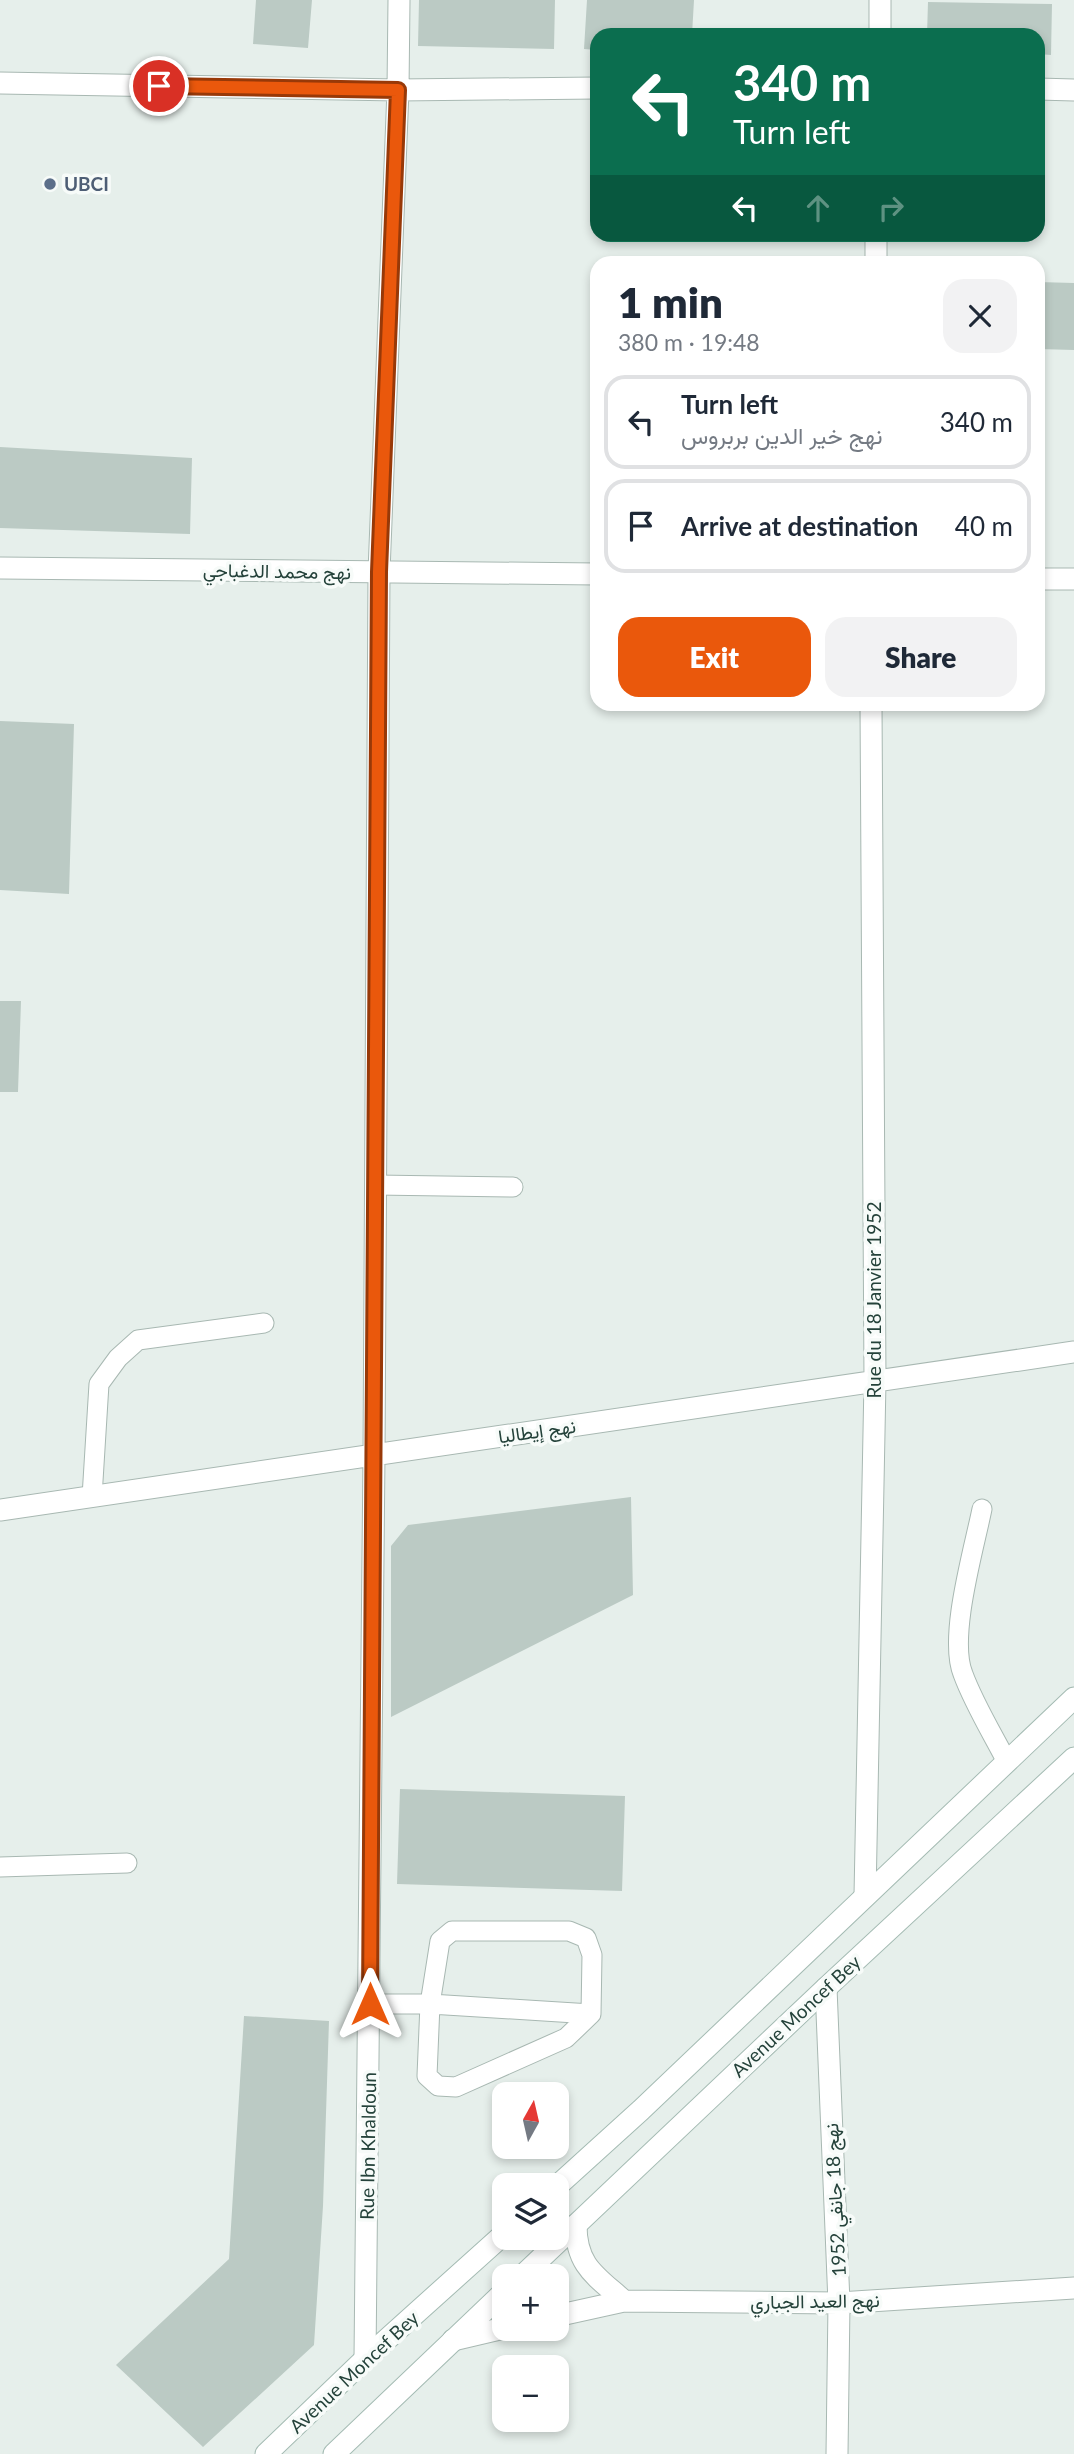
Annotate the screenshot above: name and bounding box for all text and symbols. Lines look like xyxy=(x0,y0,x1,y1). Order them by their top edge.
text: 340 m xyxy=(733,53,871,111)
pin xyxy=(129,56,189,116)
icon: left xyxy=(618,56,709,147)
icon: arrive xyxy=(140,67,178,105)
text: Turn left xyxy=(733,112,850,151)
place label: UBCI xyxy=(64,172,109,195)
marker: UBCI xyxy=(42,176,58,192)
icon: left xyxy=(726,189,764,227)
icon: ahead xyxy=(799,189,837,227)
icon: right xyxy=(872,189,910,227)
text: 1 min xyxy=(618,277,723,327)
button: close xyxy=(943,279,1017,353)
text: 380 m · 19:48 xyxy=(618,328,760,356)
text: Turn left xyxy=(681,388,778,420)
icon: left xyxy=(622,403,660,441)
text: 340 m xyxy=(940,406,1013,438)
text: نهج خير الدين بربروس xyxy=(681,421,882,449)
icon: arrive xyxy=(622,507,660,545)
text: Arrive at destination xyxy=(681,510,918,542)
text: 40 m xyxy=(955,510,1013,542)
street label: نهج محمد الدغباجي xyxy=(203,558,351,588)
button: Exit xyxy=(618,617,811,697)
button: Share xyxy=(825,617,1017,697)
street label: Rue du 18 Janvier 1952 xyxy=(862,1202,885,1398)
street label: نهج إيطاليا xyxy=(497,1414,578,1450)
street label: Avenue Moncef Bey xyxy=(726,1950,865,2081)
position arrow xyxy=(333,1967,407,2041)
street label: Rue Ibn Khaldoun xyxy=(355,2072,380,2220)
north arrow xyxy=(492,2082,569,2160)
map controls xyxy=(492,2082,569,2432)
street label: نهج 18 جانفي 1952 xyxy=(819,2122,855,2277)
button: layers xyxy=(492,2173,569,2250)
button: + xyxy=(492,2264,569,2341)
street label: نهج العيد الجباري xyxy=(750,2288,880,2318)
street label: Avenue Moncef Bey xyxy=(284,2306,423,2437)
button: − xyxy=(492,2355,569,2432)

